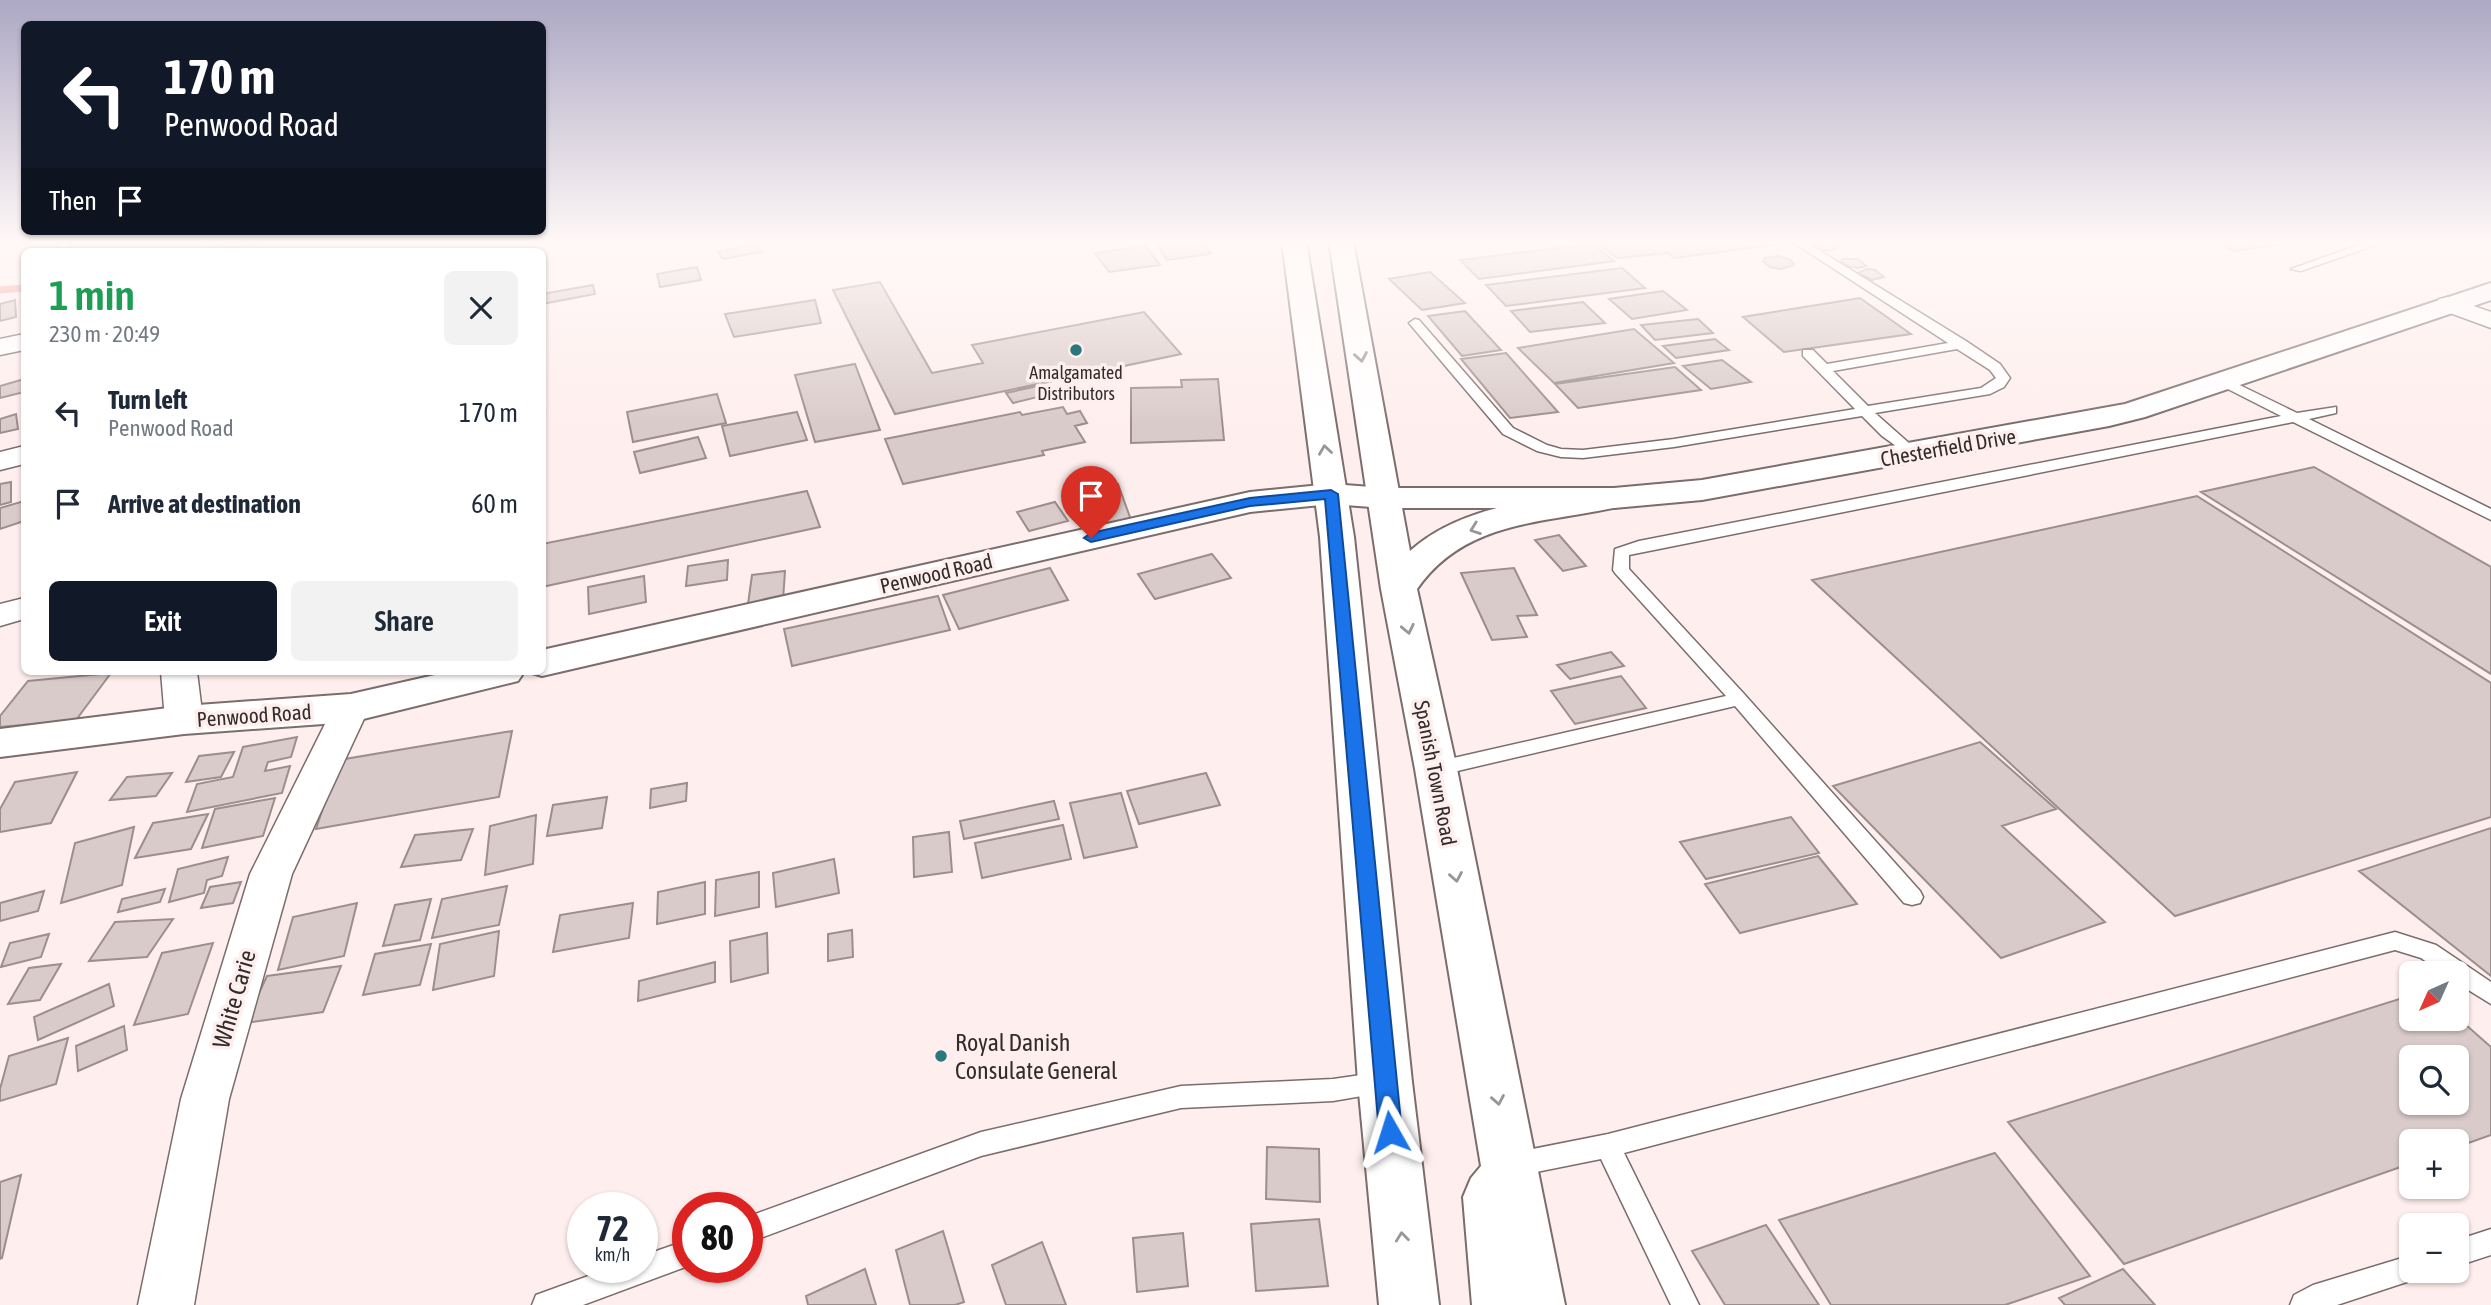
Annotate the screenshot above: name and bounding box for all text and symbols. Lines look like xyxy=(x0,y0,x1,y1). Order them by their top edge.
text: 170 m xyxy=(164,48,275,104)
icon: left xyxy=(49,49,140,140)
text: Penwood Road xyxy=(164,106,339,143)
icon: arrive xyxy=(111,182,149,220)
text: Then xyxy=(49,186,97,216)
text: 1 min xyxy=(49,271,135,319)
button: close xyxy=(444,271,518,345)
text: 230 m · 20:49 xyxy=(49,321,160,347)
marker: Amalgamated Distributors xyxy=(1068,342,1084,358)
one-way arrow xyxy=(1353,351,1368,363)
place label: Amalgamated Distributors xyxy=(1029,362,1123,404)
text: Turn left xyxy=(108,385,188,415)
icon: left xyxy=(49,394,87,432)
text: 170 m xyxy=(459,398,518,428)
text: Penwood Road xyxy=(108,415,234,441)
street label: Chesterfield Drive xyxy=(1878,423,2018,471)
one-way arrow xyxy=(1318,444,1333,456)
pin xyxy=(1061,466,1121,538)
icon: arrive xyxy=(1072,477,1110,515)
icon: arrive xyxy=(49,485,87,523)
text: Arrive at destination xyxy=(108,489,301,519)
text: 60 m xyxy=(471,489,518,519)
one-way arrow xyxy=(1470,520,1482,534)
street label: Penwood Road xyxy=(877,548,995,598)
button: Exit xyxy=(49,581,277,661)
button: Share xyxy=(291,581,518,661)
one-way arrow xyxy=(1399,623,1414,635)
street label: Spanish Town Road xyxy=(1410,698,1462,848)
street label: Penwood Road xyxy=(196,699,312,731)
one-way arrow xyxy=(1448,871,1463,883)
street label: White Carie xyxy=(207,947,261,1051)
north arrow xyxy=(2399,961,2469,1031)
map controls xyxy=(2399,961,2469,1283)
place label: Royal Danish Consulate General xyxy=(955,1029,1118,1084)
button: search xyxy=(2399,1045,2469,1115)
marker: Royal Danish Consulate General xyxy=(933,1048,949,1064)
one-way arrow xyxy=(1489,1094,1504,1106)
position arrow xyxy=(1353,1095,1427,1169)
button: + xyxy=(2399,1129,2469,1199)
speed limit sign: 80 xyxy=(672,1192,763,1283)
text: 72 xyxy=(596,1208,629,1248)
button: − xyxy=(2399,1213,2469,1283)
one-way arrow xyxy=(1394,1231,1409,1243)
text: km/h xyxy=(595,1244,630,1265)

